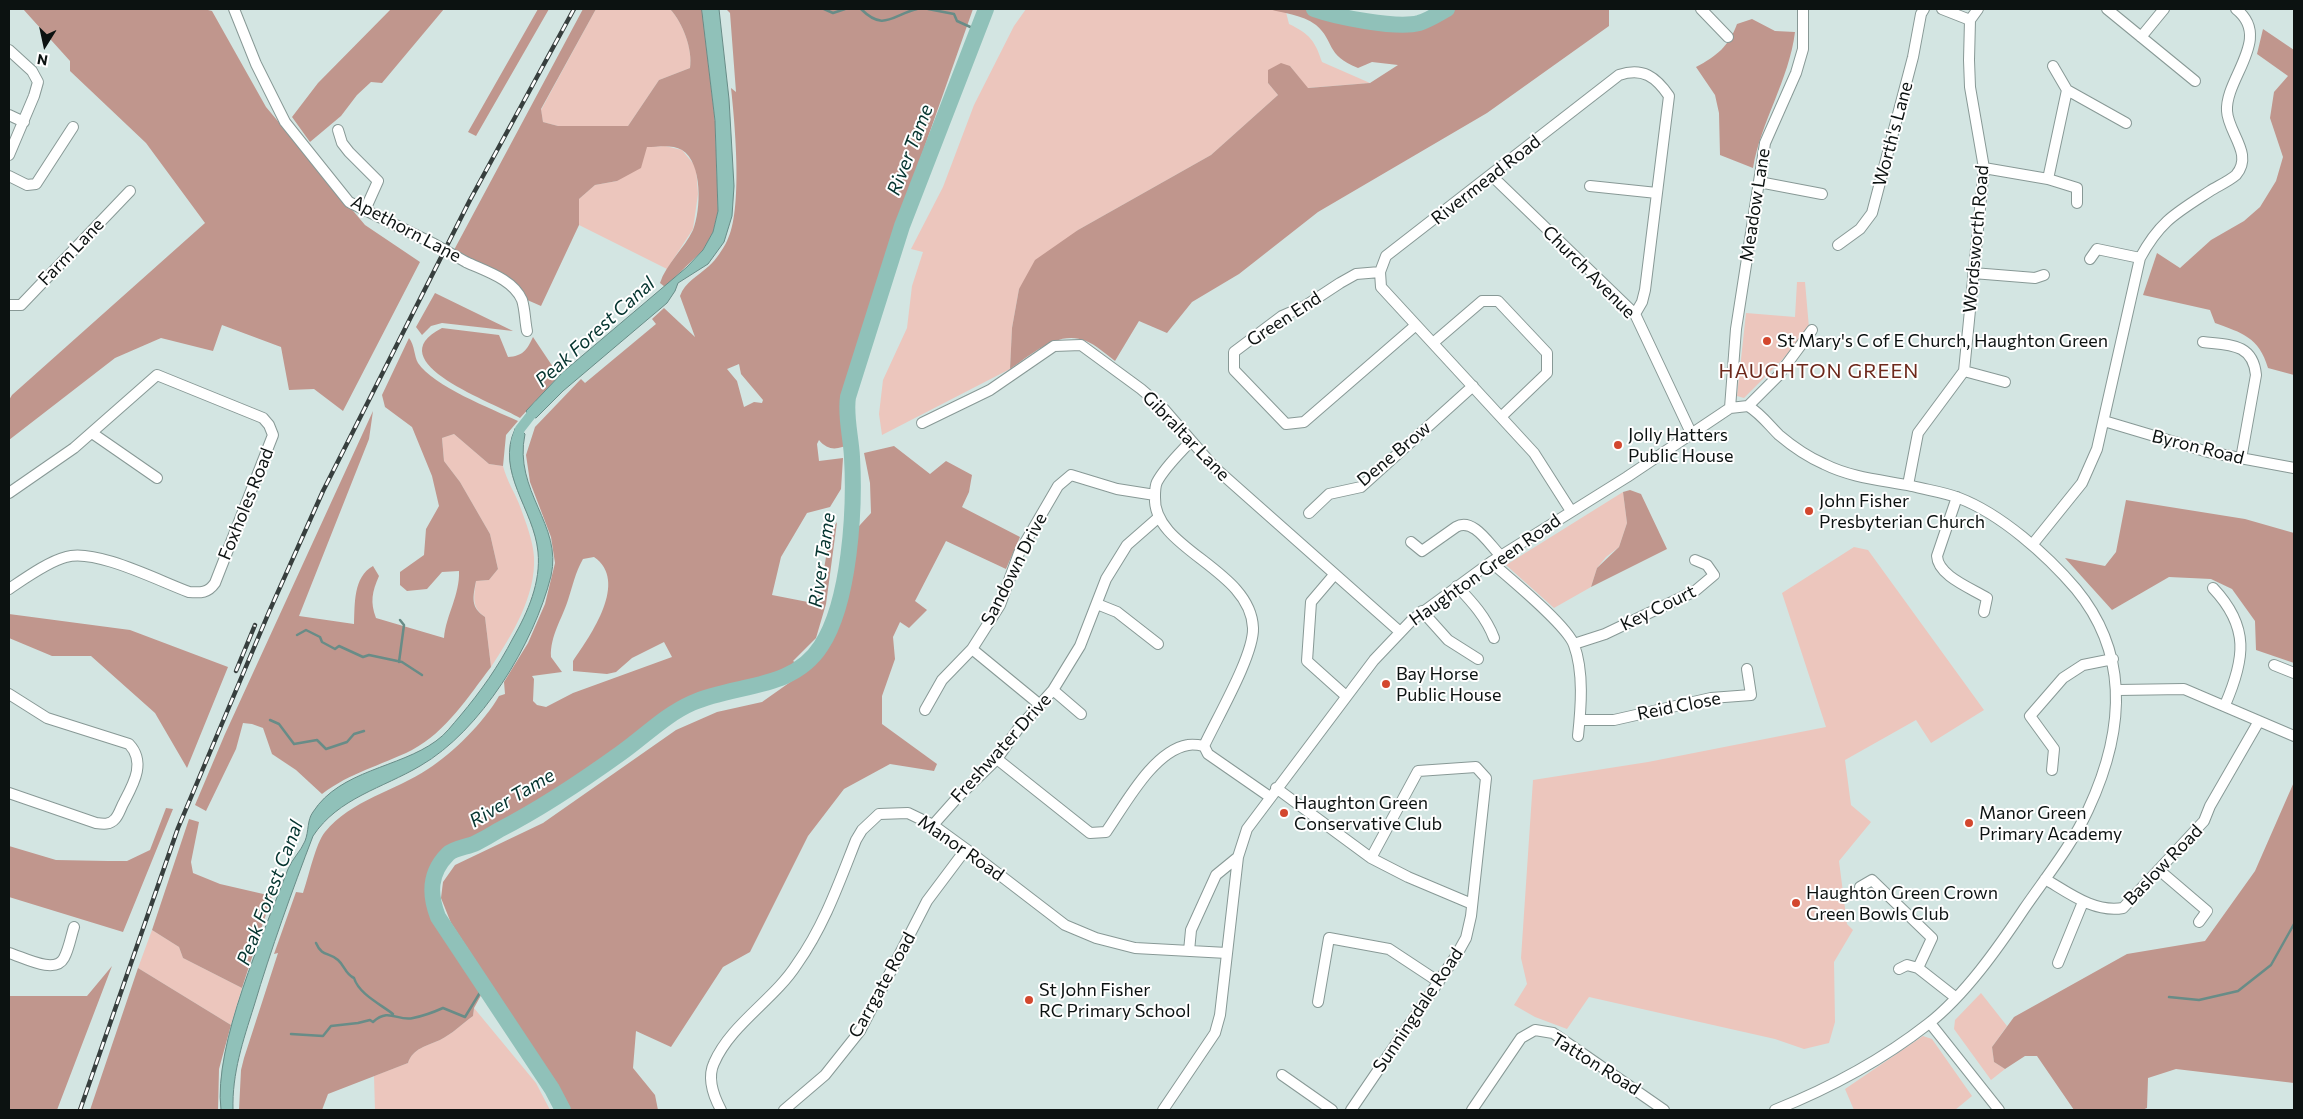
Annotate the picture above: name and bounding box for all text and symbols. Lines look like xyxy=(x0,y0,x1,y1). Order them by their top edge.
north arrow xyxy=(20,20,70,70)
text: N xyxy=(36,51,49,70)
street label: Worth's Lane xyxy=(1869,79,1917,189)
water label: River Tame xyxy=(882,101,938,199)
street label: Rivermead Road xyxy=(1427,131,1545,229)
street label: Meadow Lane xyxy=(1735,147,1775,263)
street label: Wordsworth Road xyxy=(1959,164,1993,314)
street label: Apethorn Lane xyxy=(347,191,465,267)
street label: Farm Lane xyxy=(34,214,108,290)
street label: Church Avenue xyxy=(1538,221,1640,323)
water label: Peak Forest Canal xyxy=(530,272,660,392)
street label: Green End xyxy=(1243,287,1325,351)
place label: St Mary's C of E Church, Haughton Green xyxy=(1777,330,2108,352)
marker: St Mary's C of E Church, Haughton Green xyxy=(1761,335,1773,347)
district label: HAUGHTON GREEN xyxy=(1717,359,1921,383)
street label: Gibraltar Lane xyxy=(1138,387,1234,485)
street label: Dene Brow xyxy=(1353,417,1435,491)
place label: Jolly Hatters Public House xyxy=(1628,424,1734,466)
street label: Byron Road xyxy=(2150,425,2246,469)
marker: Jolly Hatters Public House xyxy=(1612,439,1624,451)
street label: Foxholes Road xyxy=(214,445,278,563)
place label: John Fisher Presbyterian Church xyxy=(1819,490,1985,532)
marker: John Fisher Presbyterian Church xyxy=(1803,505,1815,517)
street label: Sandown Drive xyxy=(977,509,1051,629)
street label: Haughton Green Road xyxy=(1405,510,1565,630)
water label: River Tame xyxy=(804,511,840,609)
street label: Key Court xyxy=(1617,581,1699,635)
place label: Bay Horse Public House xyxy=(1396,663,1502,706)
marker: Bay Horse Public House xyxy=(1380,678,1392,690)
street label: Reid Close xyxy=(1635,687,1723,725)
street label: Freshwater Drive xyxy=(946,689,1056,807)
water label: River Tame xyxy=(465,764,559,832)
place label: Haughton Green Conservative Club xyxy=(1294,792,1442,834)
place label: Manor Green Primary Academy xyxy=(1979,802,2122,844)
marker: Haughton Green Conservative Club xyxy=(1278,807,1290,819)
street label: Manor Road xyxy=(914,810,1008,886)
water label: Peak Forest Canal xyxy=(232,817,308,969)
marker: Manor Green Primary Academy xyxy=(1963,817,1975,829)
street label: Baslow Road xyxy=(2119,820,2207,910)
place label: Haughton Green Crown Green Bowls Club xyxy=(1806,882,1998,924)
marker: Haughton Green Crown Green Bowls Club xyxy=(1790,897,1802,909)
street label: Carrgate Road xyxy=(844,928,920,1042)
street label: Sunningdale Road xyxy=(1368,944,1468,1076)
place label: St John Fisher RC Primary School xyxy=(1039,979,1191,1022)
marker: St John Fisher RC Primary School xyxy=(1023,994,1035,1006)
street label: Tatton Road xyxy=(1548,1028,1644,1100)

